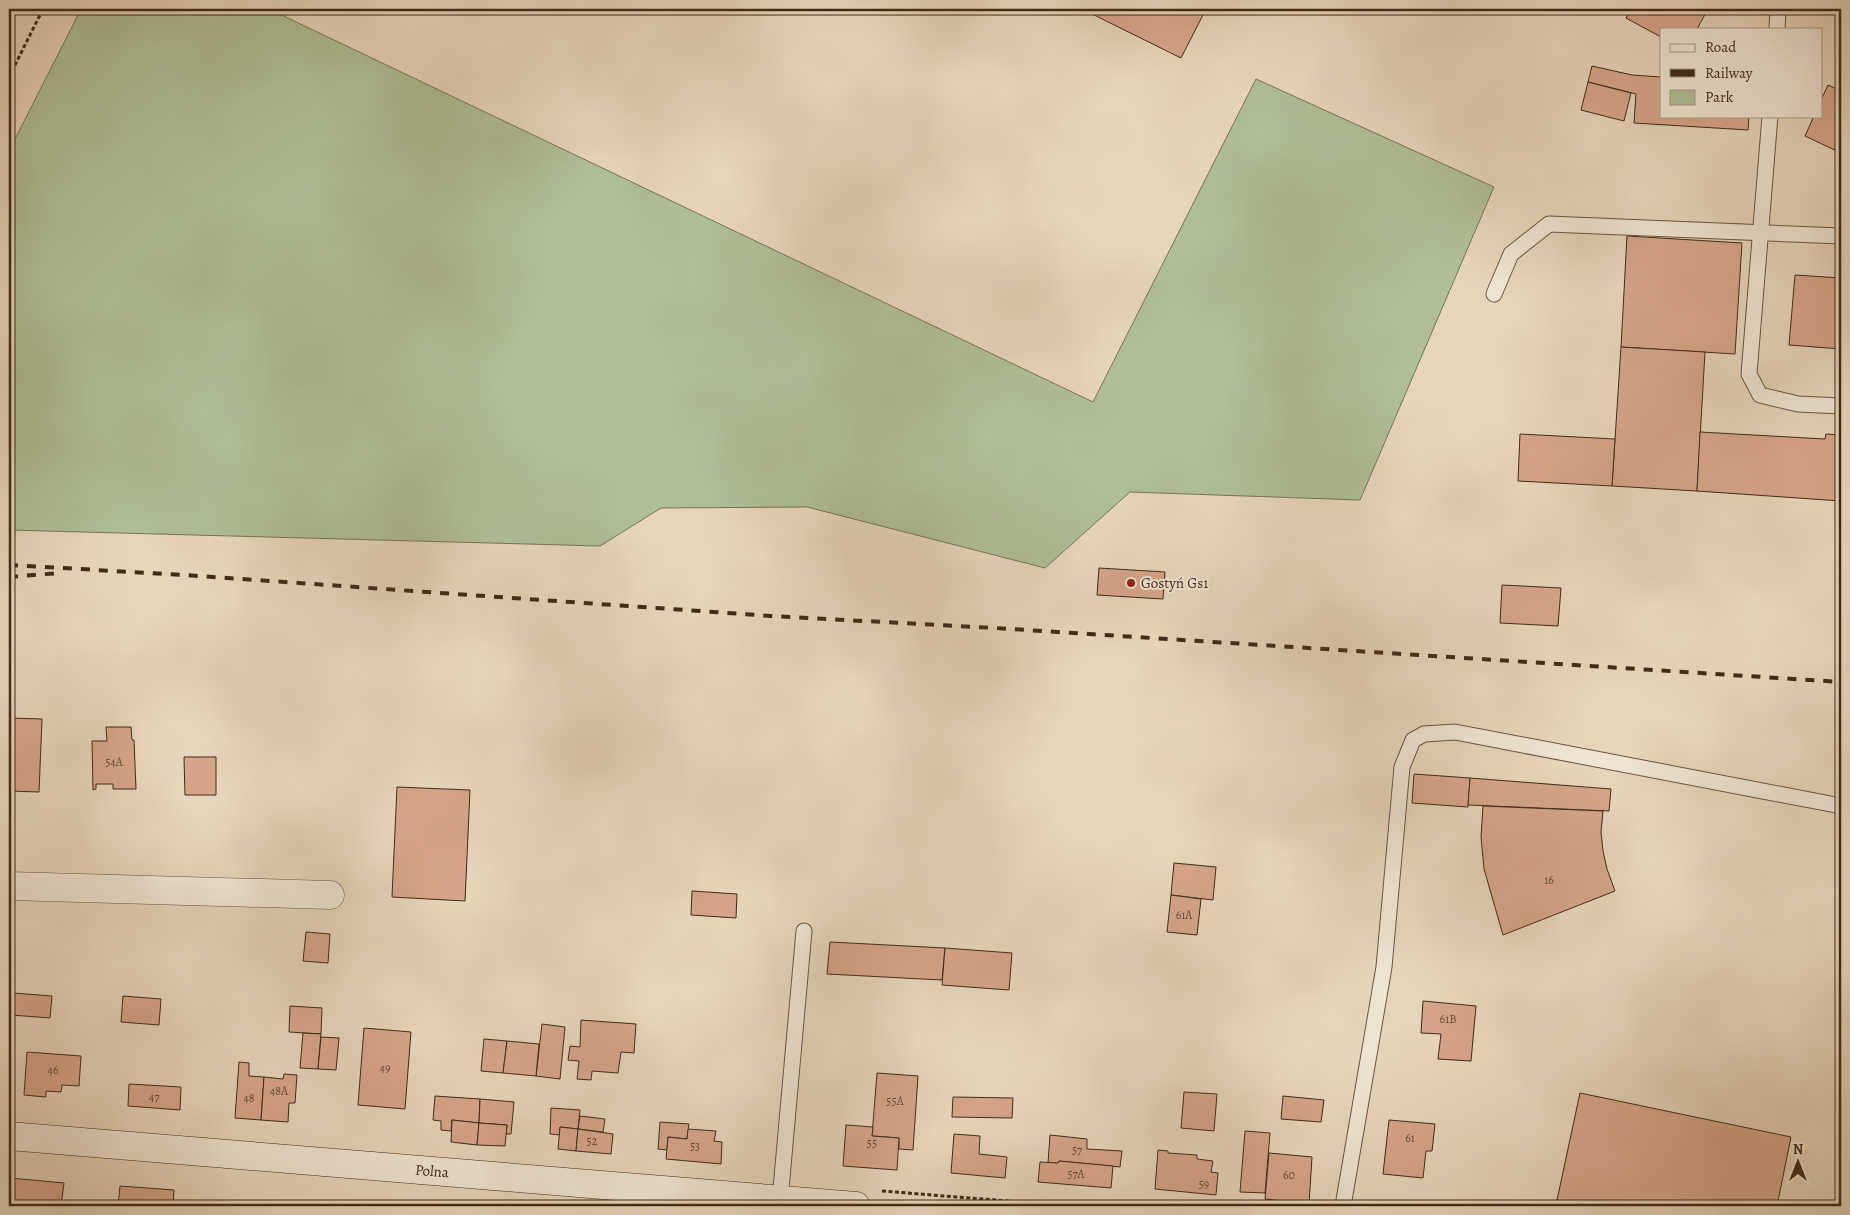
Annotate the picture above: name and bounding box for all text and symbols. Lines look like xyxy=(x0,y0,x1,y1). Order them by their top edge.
legend xyxy=(1660,28,1822,118)
text: Road xyxy=(1705,37,1737,57)
text: Railway xyxy=(1705,63,1753,83)
text: Park xyxy=(1705,87,1734,107)
place label: Gostyń Gs1 xyxy=(1141,573,1208,593)
marker: Gostyń Gs1 xyxy=(1125,577,1137,589)
house number: 54A xyxy=(105,754,124,770)
house number: 16 xyxy=(1544,872,1554,888)
house number: 61A xyxy=(1176,907,1193,923)
house number: 61B xyxy=(1440,1011,1456,1027)
house number: 49 xyxy=(380,1060,390,1076)
house number: 46 xyxy=(48,1062,59,1078)
house number: 48A xyxy=(270,1083,289,1099)
house number: 47 xyxy=(149,1089,160,1105)
house number: 48 xyxy=(243,1090,255,1106)
house number: 55A xyxy=(886,1093,905,1109)
house number: 61 xyxy=(1405,1130,1415,1146)
house number: 52 xyxy=(587,1133,598,1149)
house number: 55 xyxy=(867,1135,877,1151)
house number: 53 xyxy=(690,1138,700,1154)
north arrow xyxy=(1772,1138,1822,1188)
text: N xyxy=(1793,1140,1803,1159)
house number: 57 xyxy=(1072,1142,1083,1158)
street label: Polna xyxy=(414,1160,450,1182)
house number: 57A xyxy=(1067,1166,1086,1182)
house number: 60 xyxy=(1283,1167,1295,1183)
house number: 59 xyxy=(1199,1176,1209,1192)

